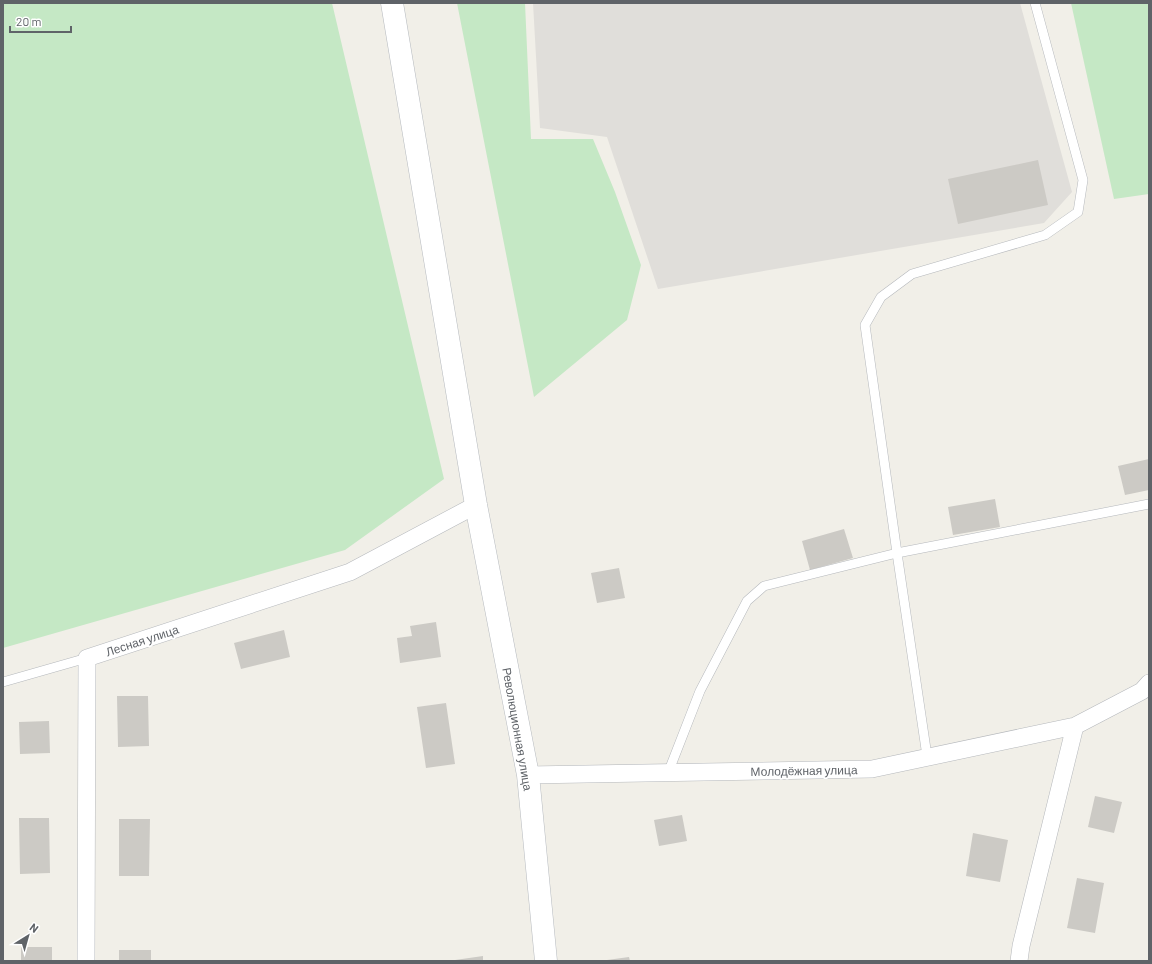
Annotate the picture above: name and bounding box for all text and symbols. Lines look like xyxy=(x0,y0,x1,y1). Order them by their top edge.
scale bar xyxy=(10,8,71,34)
text: 20 m xyxy=(16,14,42,28)
street label: Лесная улица xyxy=(104,622,181,659)
street label: Революционная улица xyxy=(499,666,536,792)
street label: Молодёжная улица xyxy=(750,762,858,779)
north arrow xyxy=(8,916,48,956)
text: N xyxy=(27,920,41,935)

